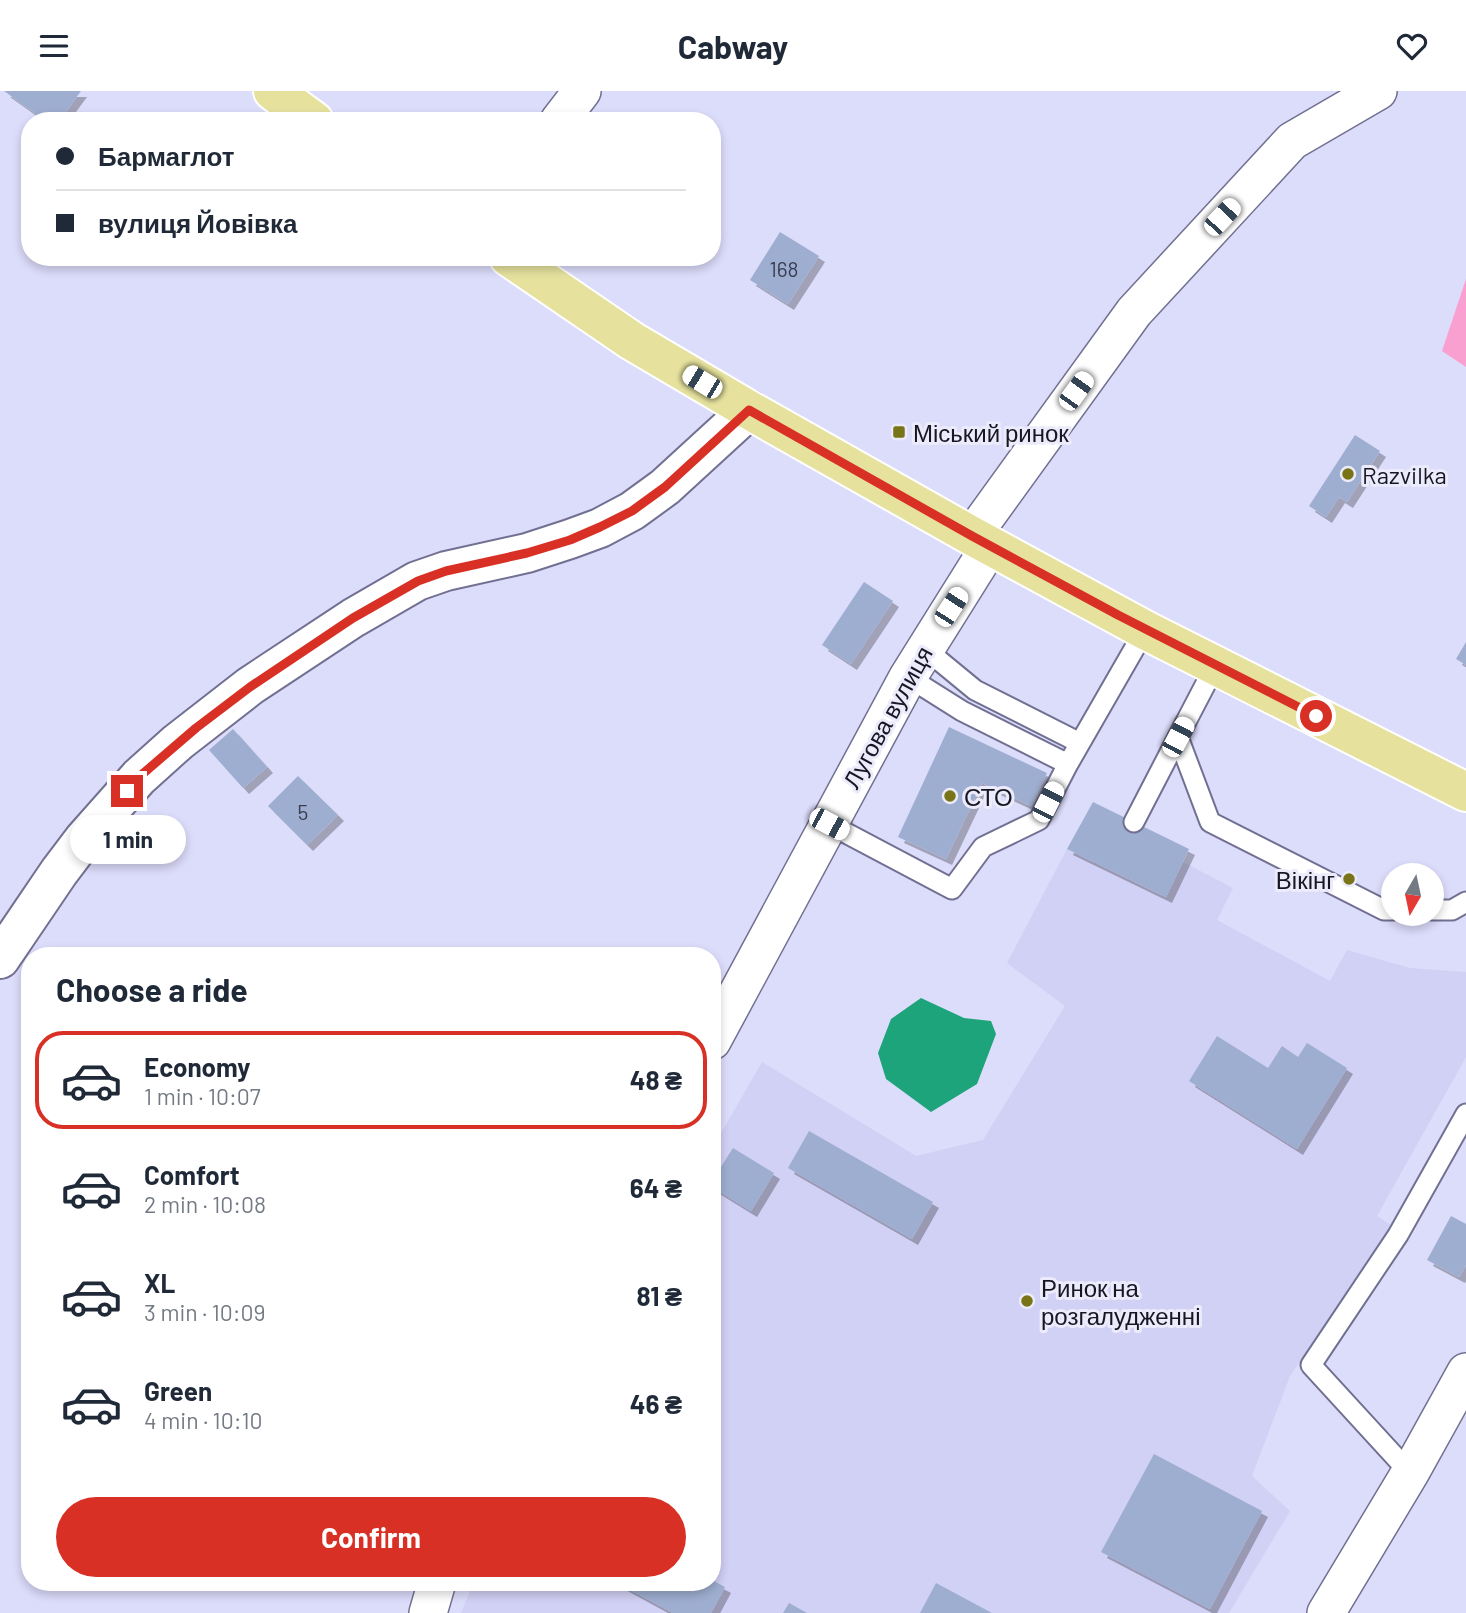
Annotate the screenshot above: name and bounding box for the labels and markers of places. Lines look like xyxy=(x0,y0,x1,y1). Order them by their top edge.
place label: Міський ринок xyxy=(913,418,1069,447)
marker: Міський ринок xyxy=(891,424,907,440)
place label: Razvilka xyxy=(1362,460,1447,489)
marker: Razvilka xyxy=(1340,466,1356,482)
place label: СТО xyxy=(964,782,1013,811)
marker: СТО xyxy=(942,788,958,804)
place label: Вікінг xyxy=(1276,865,1335,894)
marker: Вікінг xyxy=(1341,871,1357,887)
place label: Ринок на розгалудженні xyxy=(1041,1273,1200,1330)
marker: Ринок на розгалудженні xyxy=(1019,1293,1035,1309)

